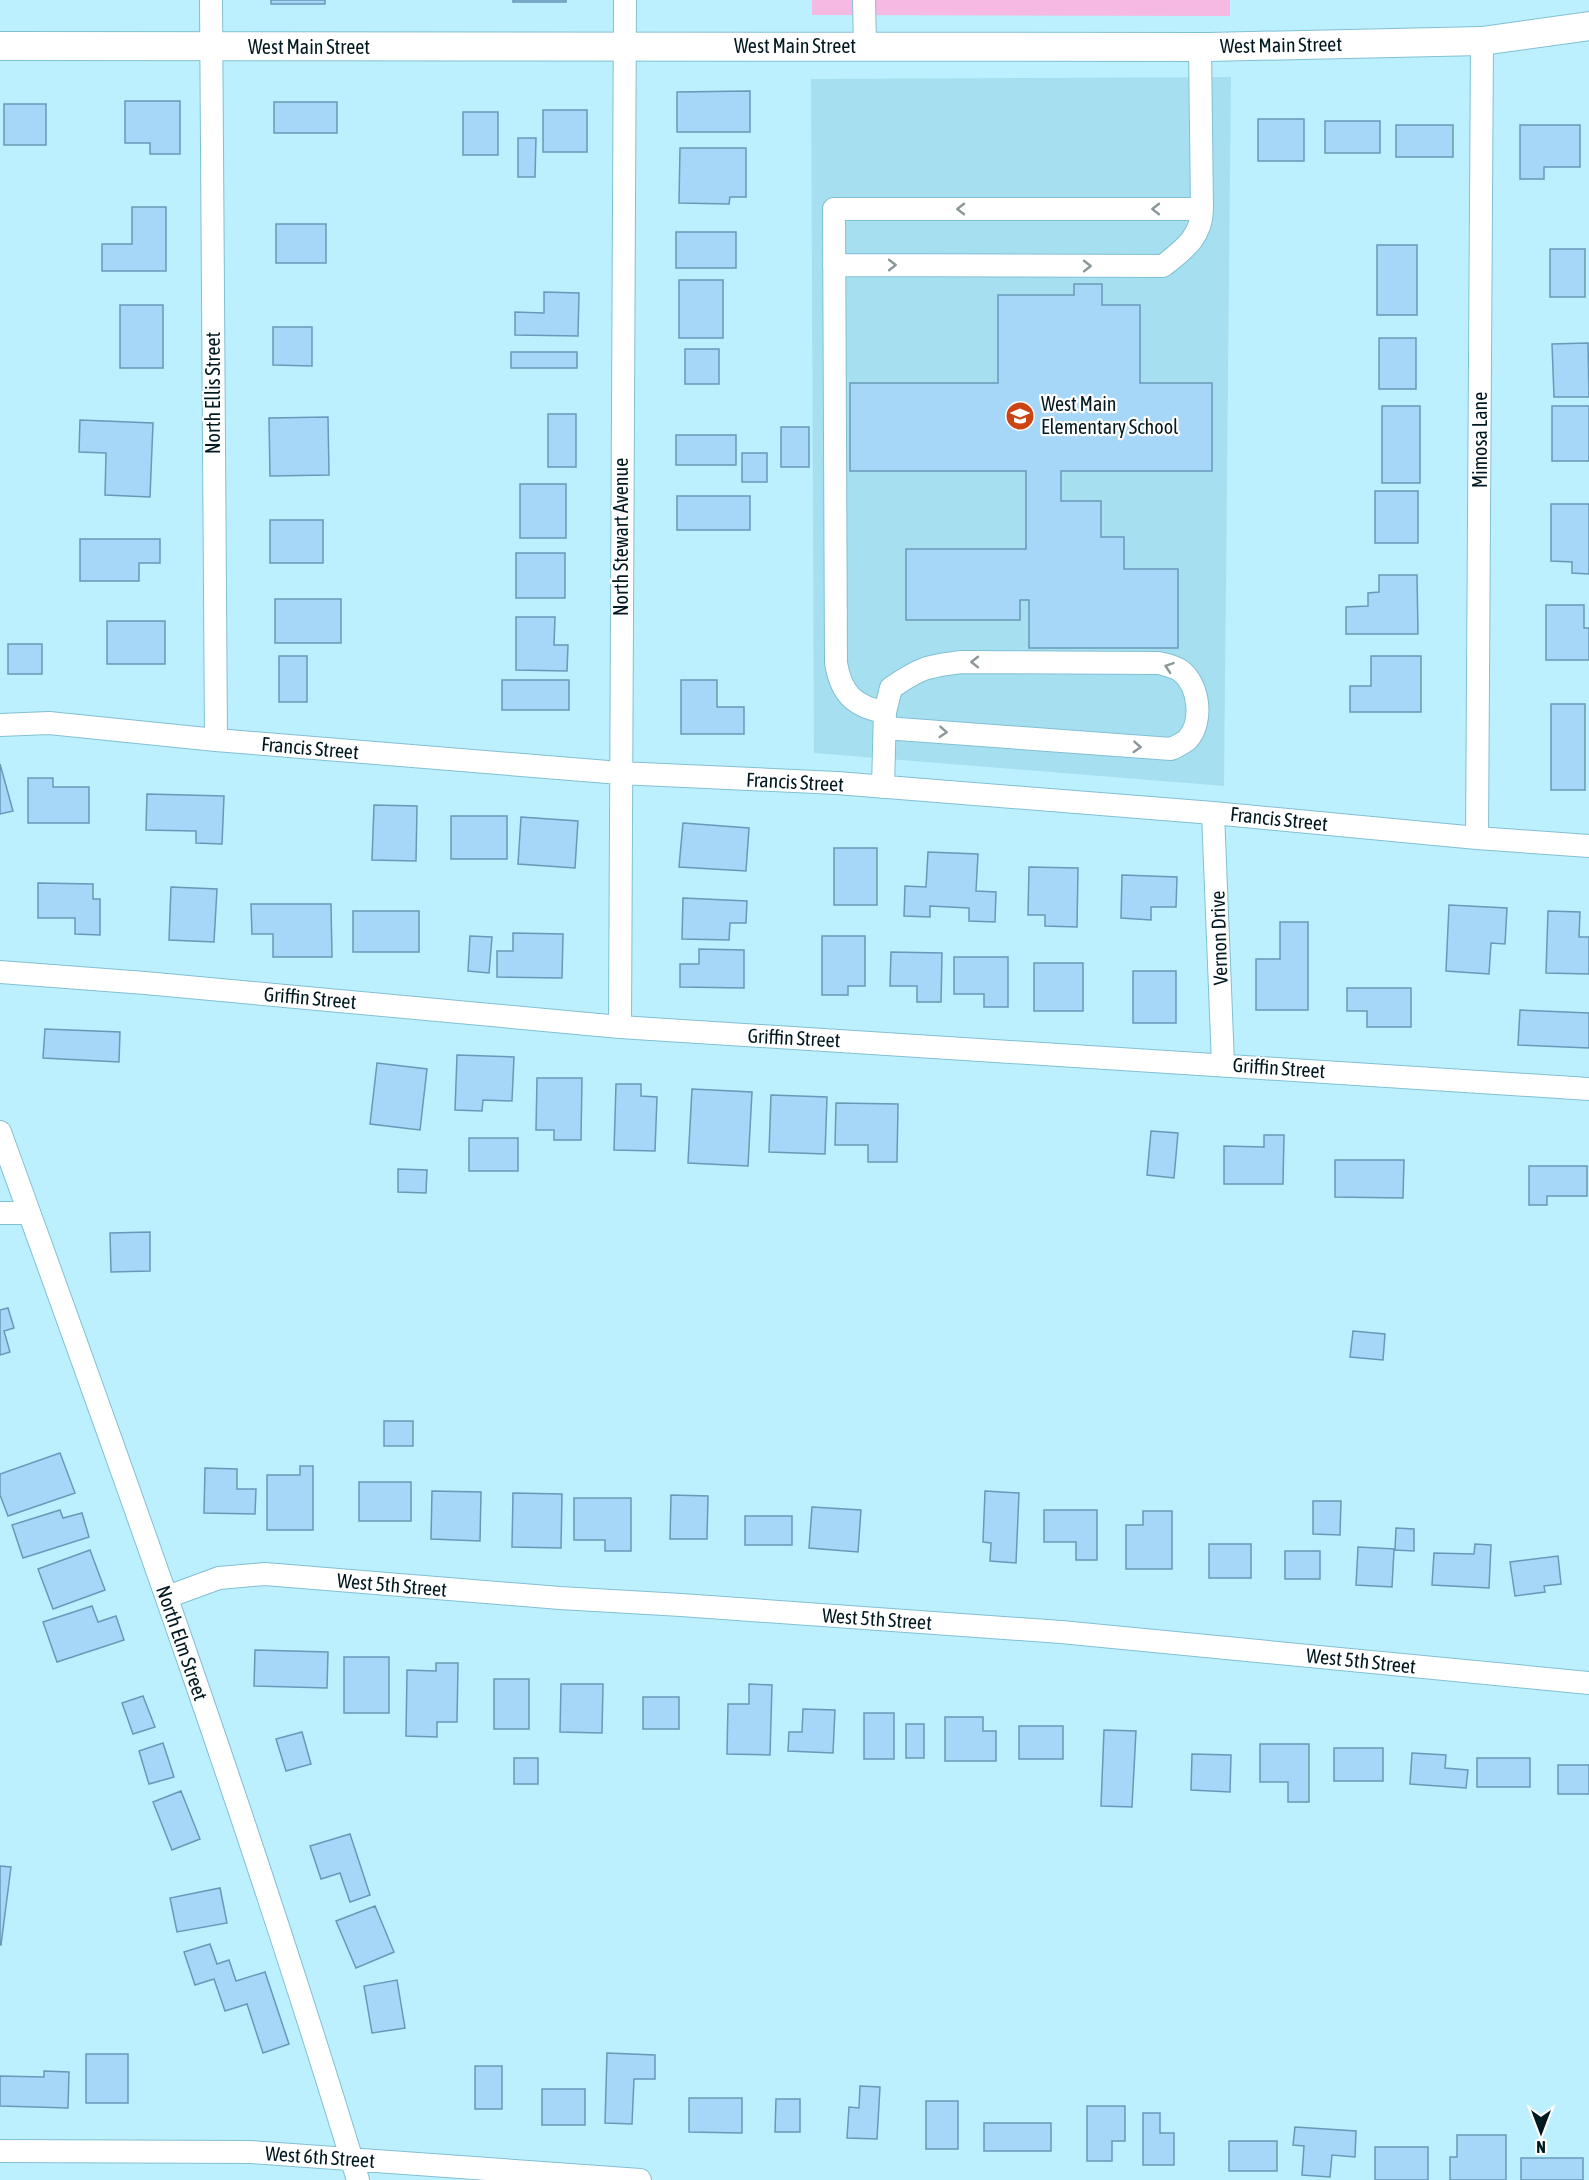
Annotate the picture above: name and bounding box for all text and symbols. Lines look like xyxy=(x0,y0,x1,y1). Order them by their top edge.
street label: West Main Street xyxy=(1220,32,1342,57)
street label: West Main Street xyxy=(734,34,856,57)
street label: West Main Street xyxy=(248,35,370,58)
one-way arrow xyxy=(956,203,965,215)
one-way arrow xyxy=(1151,203,1160,215)
one-way arrow xyxy=(888,259,897,271)
one-way arrow xyxy=(1083,260,1092,272)
street label: North Ellis Street xyxy=(201,332,224,454)
place label: West Main Elementary School xyxy=(1041,392,1179,438)
street label: Mimosa Lane xyxy=(1468,392,1491,488)
school or university icon: West Main Elementary School xyxy=(1004,400,1036,432)
street label: North Stewart Avenue xyxy=(609,458,632,616)
one-way arrow xyxy=(970,656,979,668)
one-way arrow xyxy=(1164,661,1175,674)
one-way arrow xyxy=(938,725,947,738)
street label: Francis Street xyxy=(260,732,360,763)
one-way arrow xyxy=(1133,740,1142,753)
street label: Francis Street xyxy=(746,767,845,796)
street label: Francis Street xyxy=(1229,802,1329,835)
street label: Vernon Drive xyxy=(1205,890,1232,986)
street label: Griffin Street xyxy=(263,982,358,1013)
street label: Griffin Street xyxy=(747,1024,841,1051)
street label: Griffin Street xyxy=(1232,1053,1326,1082)
street label: West 5th Street xyxy=(336,1568,448,1601)
street label: North Elm Street xyxy=(152,1582,213,1704)
street label: West 5th Street xyxy=(821,1603,933,1634)
street label: West 5th Street xyxy=(1305,1643,1417,1678)
north arrow xyxy=(1511,2102,1571,2162)
text: N xyxy=(1536,2138,1546,2156)
street label: West 6th Street xyxy=(264,2141,376,2172)

